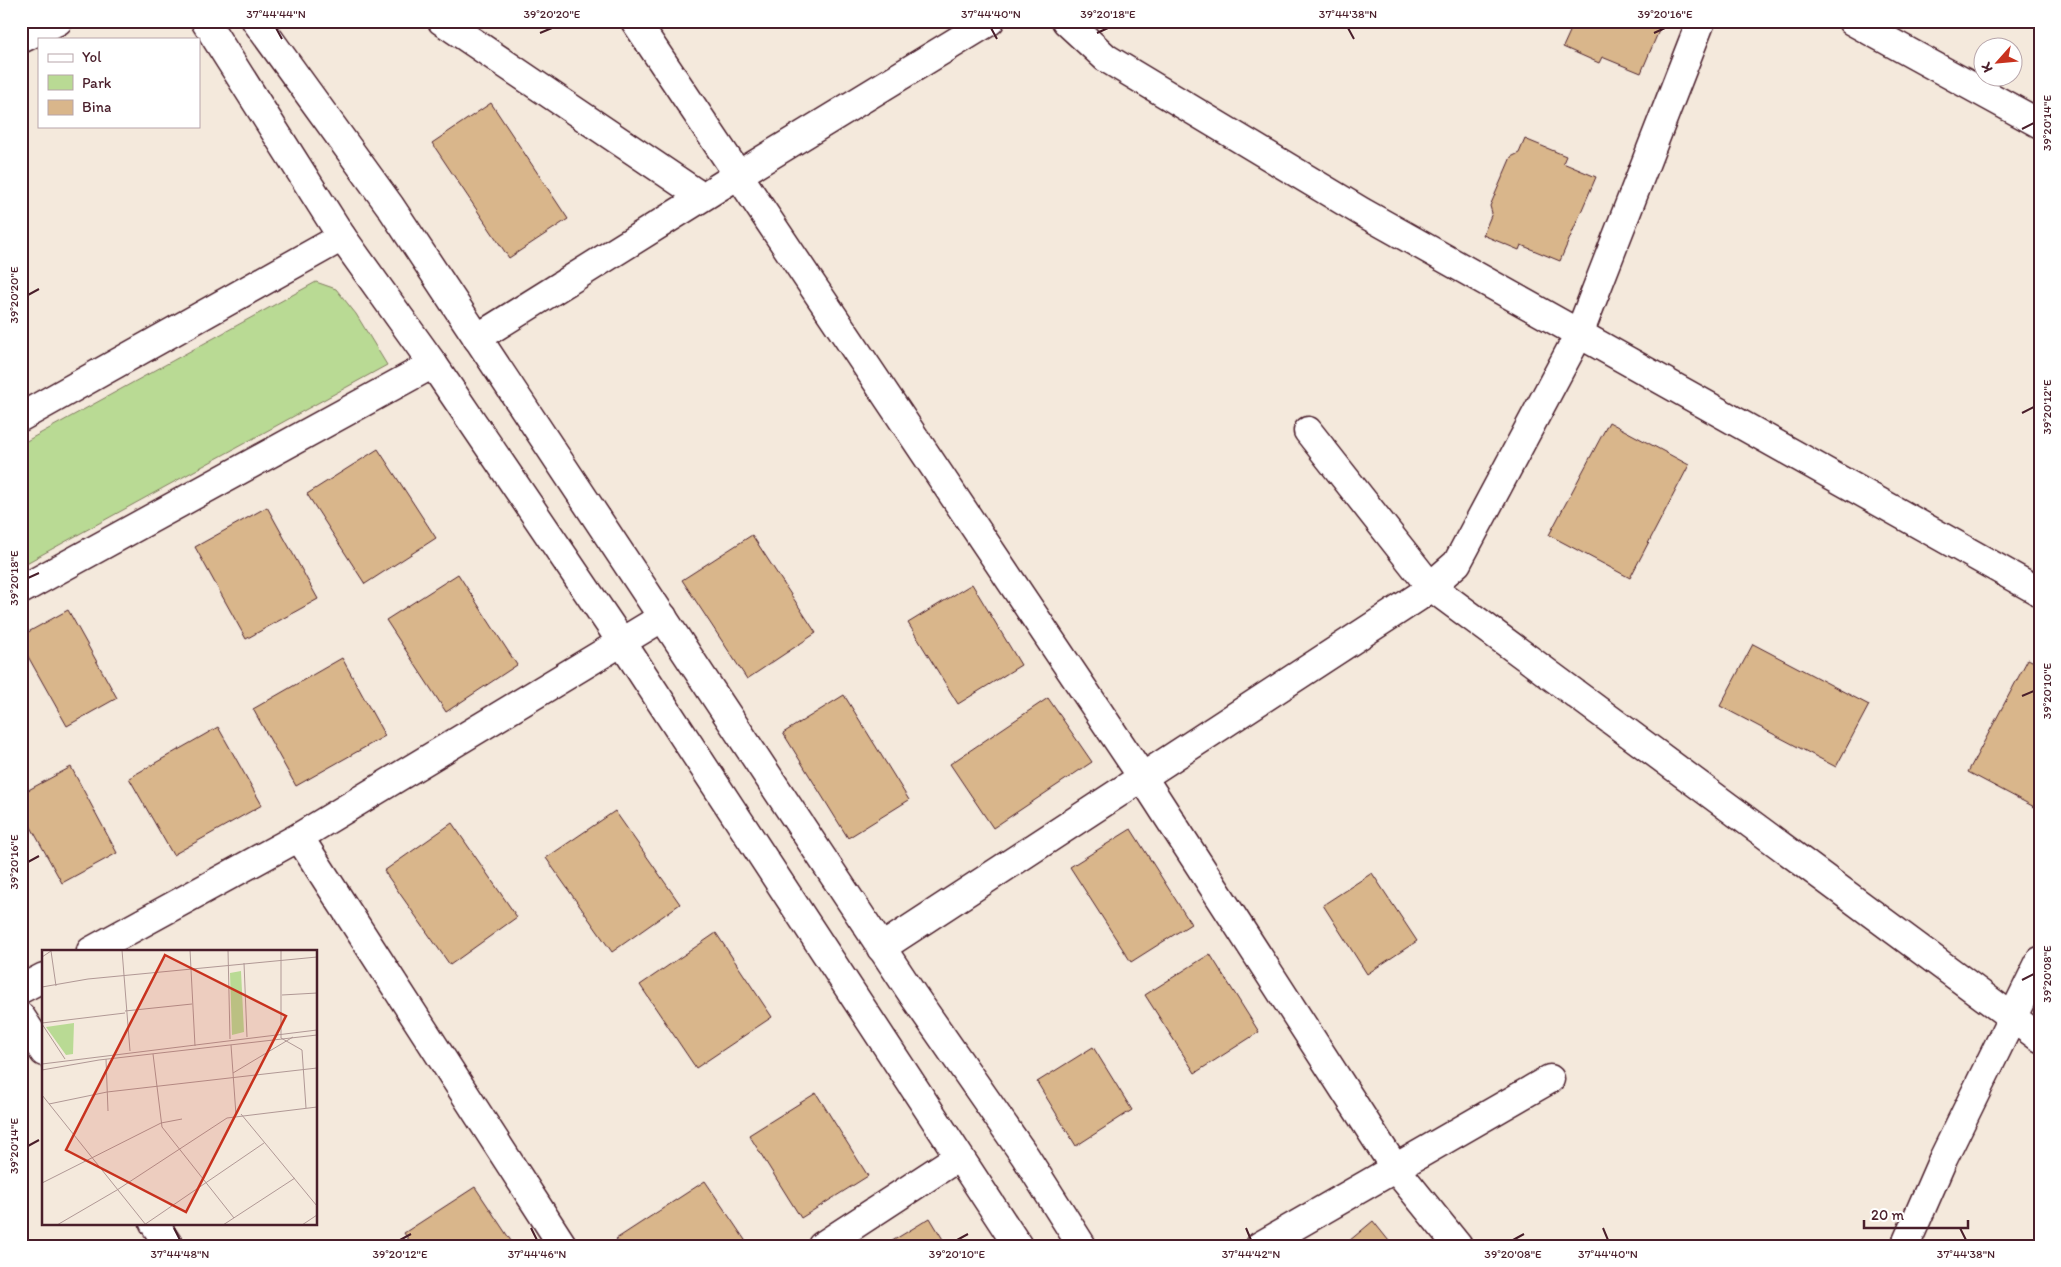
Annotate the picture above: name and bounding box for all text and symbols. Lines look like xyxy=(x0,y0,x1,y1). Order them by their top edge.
text: 37°44'44"N xyxy=(246,7,306,21)
text: 39°20'20"E xyxy=(523,7,581,21)
text: 37°44'40"N xyxy=(961,7,1021,21)
text: 39°20'18"E xyxy=(1080,7,1136,21)
text: 37°44'38"N xyxy=(1319,7,1377,21)
text: 39°20'16"E xyxy=(1637,7,1693,21)
legend xyxy=(38,38,200,128)
north arrow xyxy=(1974,38,2024,88)
text: Yol xyxy=(82,48,102,66)
text: K xyxy=(1977,59,1996,76)
text: Park xyxy=(82,74,112,92)
text: 39°20'14"E xyxy=(2040,95,2054,151)
text: Bina xyxy=(82,98,112,116)
text: 39°20'20"E xyxy=(7,266,21,324)
text: 39°20'12"E xyxy=(2040,379,2054,435)
text: 39°20'18"E xyxy=(7,550,21,606)
text: 39°20'10"E xyxy=(2040,663,2054,719)
text: 39°20'16"E xyxy=(7,834,21,890)
text: 39°20'08"E xyxy=(2040,945,2054,1003)
inset map xyxy=(42,950,318,1224)
text: 39°20'14"E xyxy=(7,1118,21,1174)
scale bar xyxy=(1864,1197,1967,1229)
text: 20 m xyxy=(1871,1206,1905,1224)
text: 37°44'48"N xyxy=(151,1247,209,1261)
text: 39°20'12"E xyxy=(372,1247,428,1261)
text: 37°44'46"N xyxy=(508,1247,566,1261)
text: 39°20'10"E xyxy=(929,1247,985,1261)
text: 37°44'42"N xyxy=(1222,1247,1280,1261)
text: 39°20'08"E xyxy=(1484,1247,1542,1261)
text: 37°44'40"N xyxy=(1578,1247,1638,1261)
text: 37°44'38"N xyxy=(1937,1247,1995,1261)

